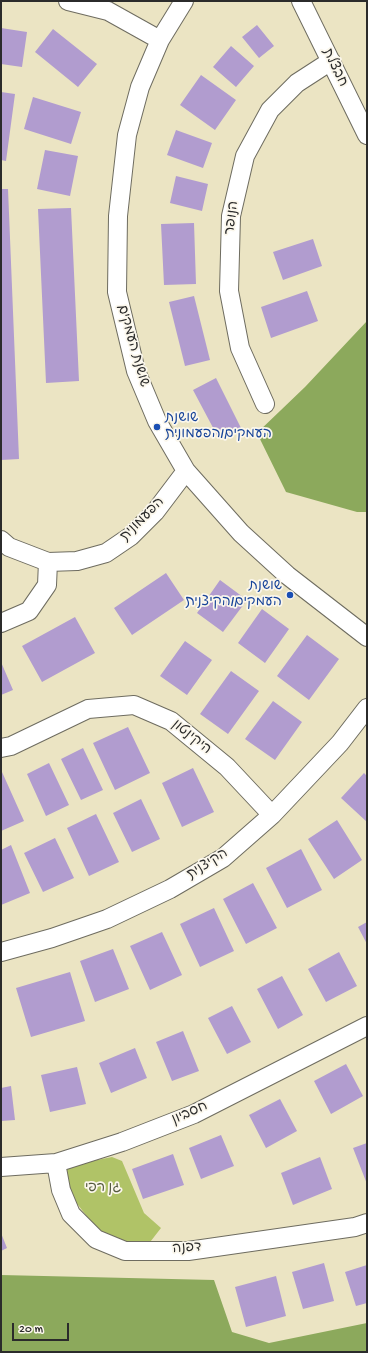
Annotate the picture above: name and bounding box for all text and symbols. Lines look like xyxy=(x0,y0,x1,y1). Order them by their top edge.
street label: חבצלת xyxy=(318,46,350,90)
street label: הנופר xyxy=(223,200,243,236)
street label: שושנת העמקים xyxy=(112,303,152,389)
place label: שושנת העמקים/הפעמונית xyxy=(165,411,272,444)
marker: שושנת העמקים/הפעמונית xyxy=(152,422,162,432)
street label: הפעמונית xyxy=(117,494,169,546)
place label: שושנת העמקים/הקיצנית xyxy=(185,579,282,612)
marker: שושנת העמקים/הקיצנית xyxy=(285,590,295,600)
street label: היקינטון xyxy=(168,717,214,759)
street label: הקיצנית xyxy=(184,846,232,884)
street label: חסביון xyxy=(169,1099,211,1129)
park label: גן רפי xyxy=(85,1181,121,1197)
street label: דפנה xyxy=(172,1240,202,1258)
scale bar xyxy=(14,1315,71,1341)
text: 20 m xyxy=(19,1323,43,1337)

